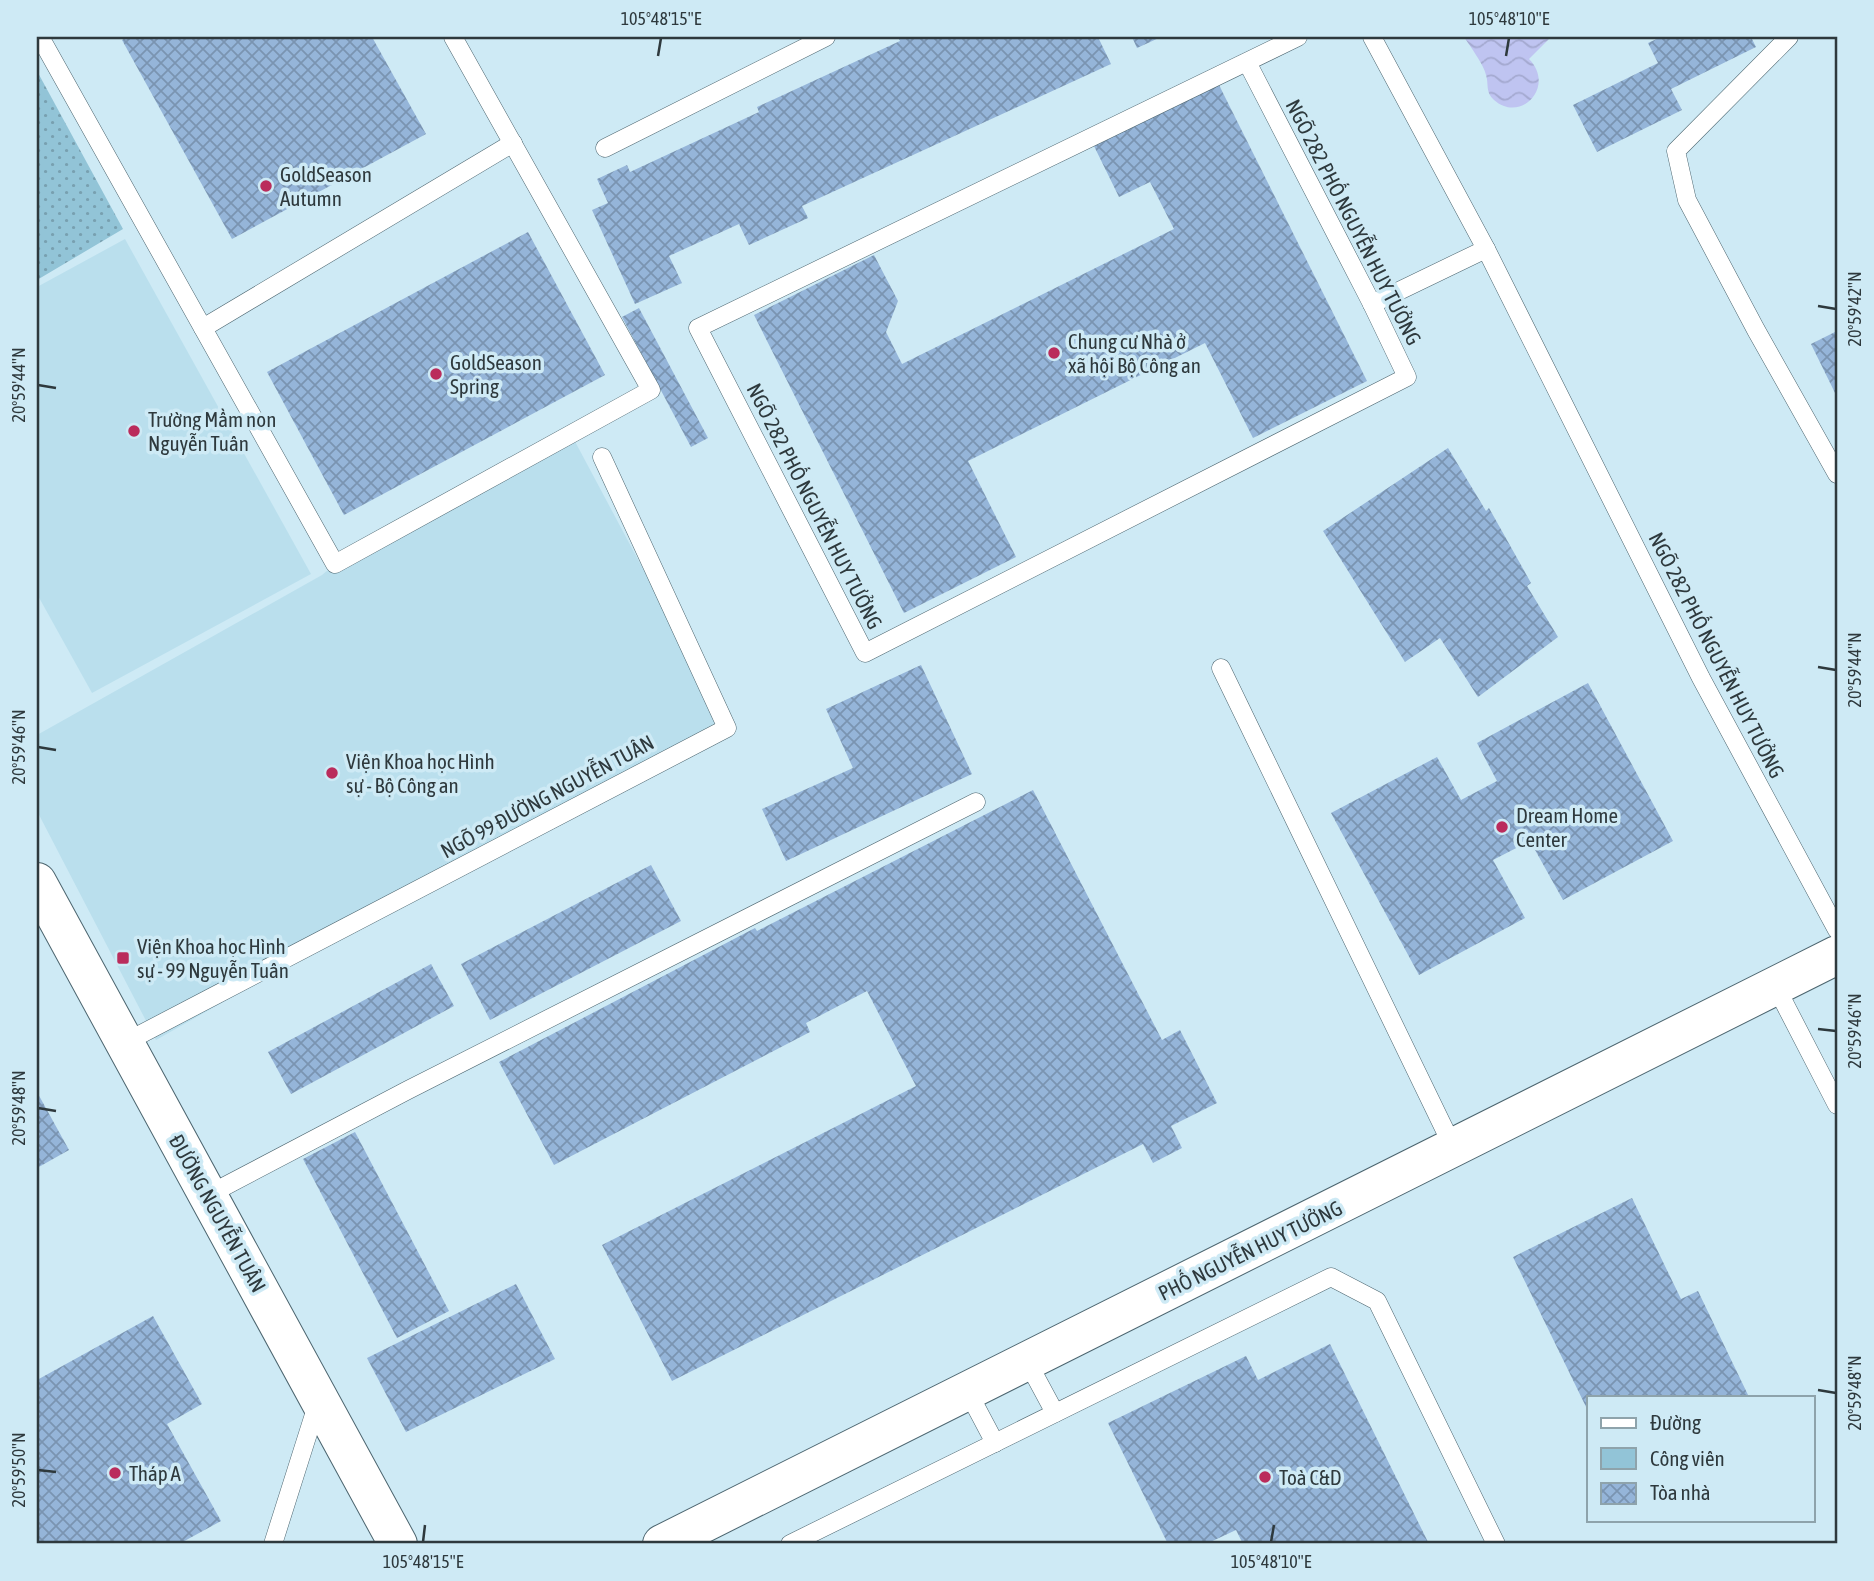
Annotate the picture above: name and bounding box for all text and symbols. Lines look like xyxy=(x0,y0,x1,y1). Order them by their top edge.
text: 105°48'15"E xyxy=(621,8,702,29)
text: 105°48'10"E xyxy=(1469,8,1550,29)
street label: NGÕ 282 PHỐ NGUYỄN HUY TƯỞNG xyxy=(1281,95,1427,349)
place label: GoldSeason Autumn xyxy=(280,162,372,210)
marker: GoldSeason Autumn xyxy=(258,178,274,194)
text: 20°59'42"N xyxy=(1844,271,1865,347)
place label: Chung cư Nhà ở xã hội Bộ Công an xyxy=(1068,329,1201,377)
marker: Chung cư Nhà ở xã hội Bộ Công an xyxy=(1046,345,1062,361)
text: 20°59'44"N xyxy=(8,347,29,423)
place label: GoldSeason Spring xyxy=(450,350,542,398)
marker: GoldSeason Spring xyxy=(428,366,444,382)
street label: NGÕ 282 PHỐ NGUYỄN HUY TƯỞNG xyxy=(742,379,888,633)
place label: Trường Mầm non Nguyễn Tuân xyxy=(148,407,276,455)
marker: Trường Mầm non Nguyễn Tuân xyxy=(126,423,142,439)
street label: NGÕ 282 PHỐ NGUYỄN HUY TƯỞNG xyxy=(1644,528,1790,782)
text: 20°59'44"N xyxy=(1844,632,1865,708)
text: 20°59'46"N xyxy=(8,709,29,785)
street label: NGÕ 99 ĐƯỜNG NGUYỄN TUÂN xyxy=(436,729,658,862)
place label: Viện Khoa học Hình sự - Bộ Công an xyxy=(346,749,495,797)
marker: Viện Khoa học Hình sự - Bộ Công an xyxy=(324,765,340,781)
place label: Dream Home Center xyxy=(1516,803,1618,851)
marker: Dream Home Center xyxy=(1494,819,1510,835)
place label: Viện Khoa học Hình sự - 99 Nguyễn Tuân xyxy=(137,934,289,982)
marker: Viện Khoa học Hình sự - 99 Nguyễn Tuân xyxy=(115,950,131,966)
text: 20°59'46"N xyxy=(1844,993,1865,1069)
text: 20°59'48"N xyxy=(8,1070,29,1146)
street label: ĐƯỜNG NGUYỄN TUÂN xyxy=(165,1129,272,1296)
street label: PHỐ NGUYỄN HUY TƯỞNG xyxy=(1154,1194,1346,1305)
text: 20°59'48"N xyxy=(1844,1355,1865,1431)
legend xyxy=(1587,1396,1814,1522)
text: Đường xyxy=(1650,1410,1701,1434)
text: 20°59'50"N xyxy=(8,1432,29,1508)
text: Công viên xyxy=(1650,1446,1725,1470)
place label: Tháp A xyxy=(129,1461,182,1485)
marker: Tháp A xyxy=(107,1465,123,1481)
place label: Toà C&D xyxy=(1279,1465,1342,1489)
marker: Toà C&D xyxy=(1257,1469,1273,1485)
text: Tòa nhà xyxy=(1650,1480,1711,1504)
text: 105°48'15"E xyxy=(383,1551,464,1572)
text: 105°48'10"E xyxy=(1231,1551,1312,1572)

